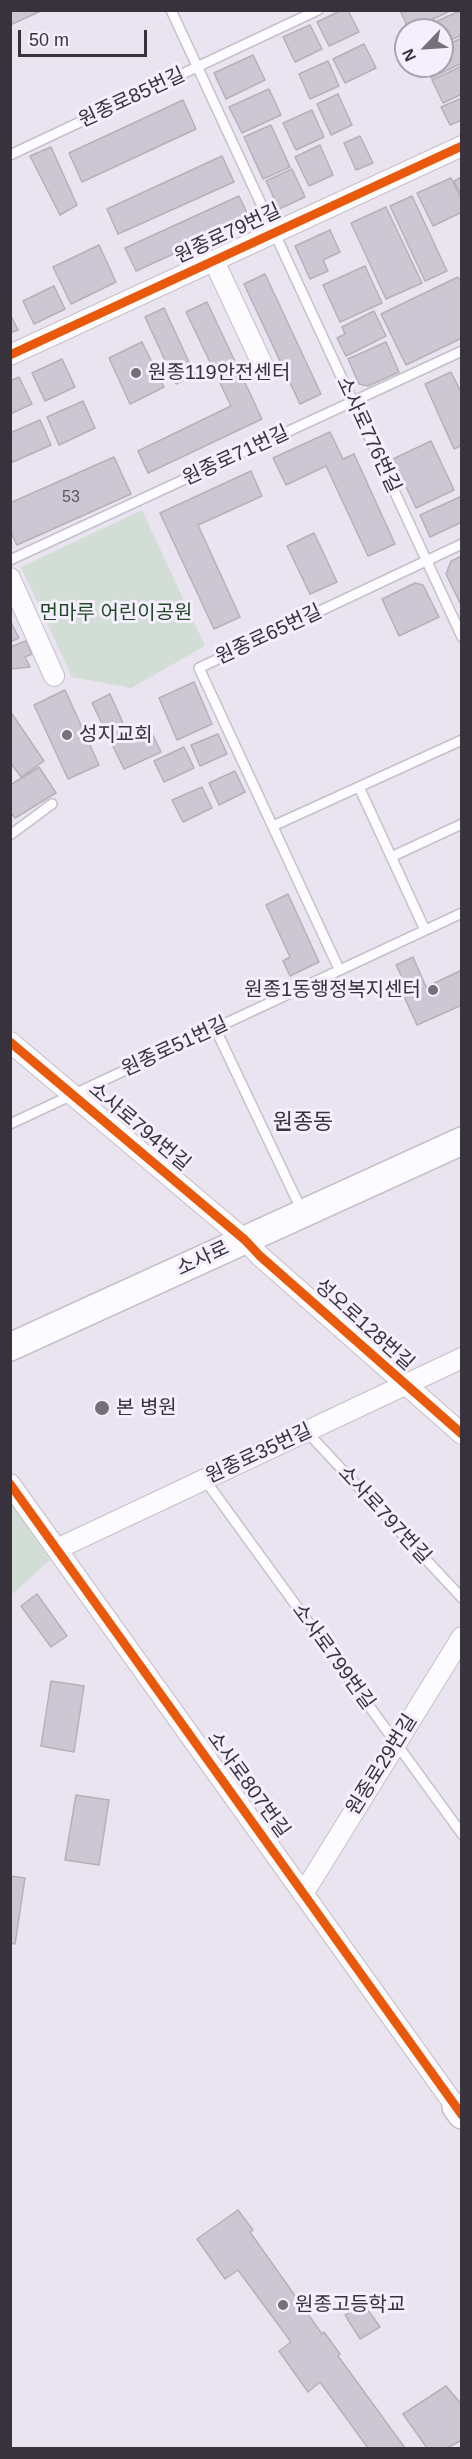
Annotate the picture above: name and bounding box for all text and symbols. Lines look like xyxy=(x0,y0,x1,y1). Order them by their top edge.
scale bar xyxy=(21,18,150,56)
north arrow xyxy=(394,18,454,78)
text: 50 m xyxy=(29,30,69,50)
text: N xyxy=(399,46,419,64)
street label: 원종로85번길 xyxy=(75,63,189,133)
street label: 원종로79번길 xyxy=(171,199,285,269)
place label: 원종119안전센터 xyxy=(148,361,290,385)
marker: 원종119안전센터 xyxy=(129,366,143,380)
street label: 소사로776번길 xyxy=(331,373,405,497)
street label: 원종로71번길 xyxy=(179,421,293,491)
house number: 53 xyxy=(62,488,80,508)
street label: 원종로65번길 xyxy=(212,600,326,670)
park label: 먼마루 어린이공원 xyxy=(40,601,192,625)
place label: 성지교회 xyxy=(79,723,153,747)
marker: 성지교회 xyxy=(60,728,74,742)
place label: 원종1동행정복지센터 xyxy=(244,978,421,1002)
marker: 원종1동행정복지센터 xyxy=(426,983,440,997)
street label: 원종로51번길 xyxy=(118,1012,232,1082)
street label: 소사로794번길 xyxy=(83,1078,195,1176)
district label: 원종동 xyxy=(273,1110,333,1136)
street label: 소사로 xyxy=(173,1236,233,1282)
street label: 성오로128번길 xyxy=(309,1274,419,1376)
place label: 본 병원 xyxy=(116,1396,177,1420)
marker: 본 병원 xyxy=(93,1399,111,1417)
street label: 원종로35번길 xyxy=(202,1419,316,1489)
street label: 소사로797번길 xyxy=(332,1461,436,1569)
street label: 소사로799번길 xyxy=(286,1599,380,1715)
street label: 원종로29번길 xyxy=(342,1710,422,1820)
street label: 소사로807번길 xyxy=(201,1727,295,1843)
place label: 원종고등학교 xyxy=(295,2293,405,2317)
marker: 원종고등학교 xyxy=(276,2298,290,2312)

